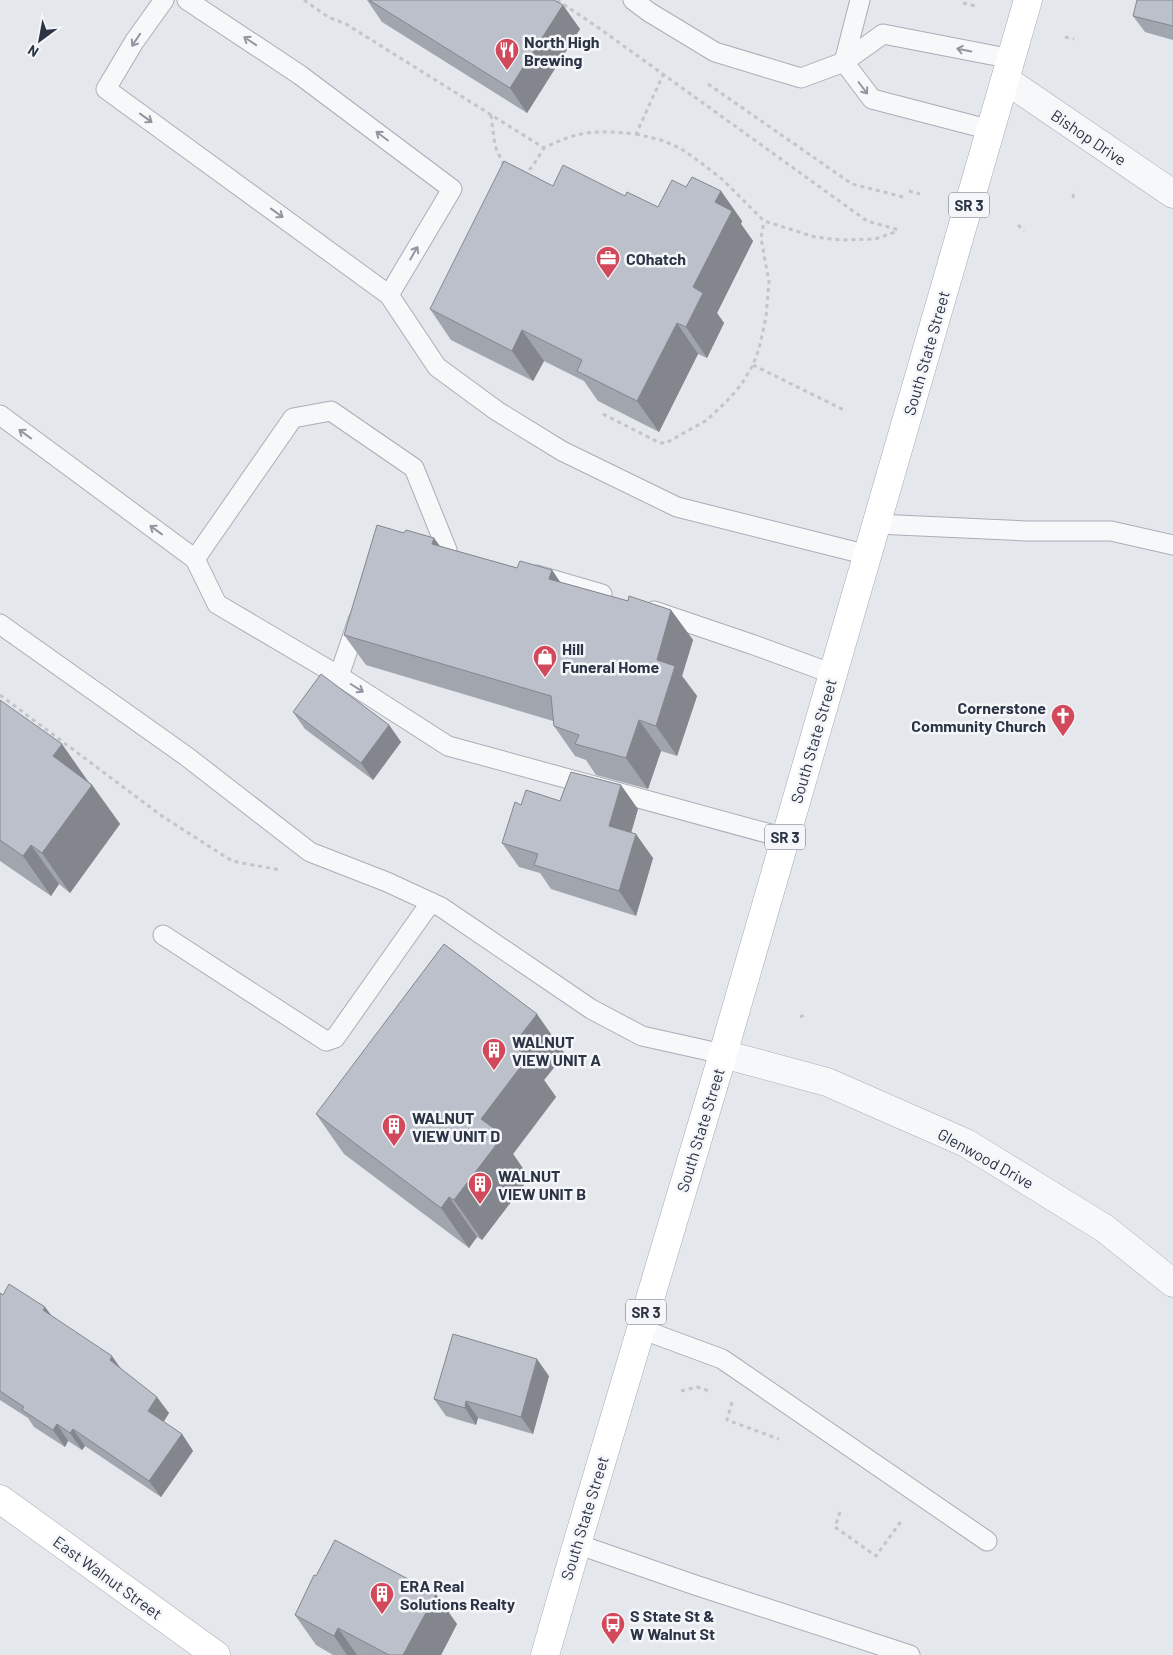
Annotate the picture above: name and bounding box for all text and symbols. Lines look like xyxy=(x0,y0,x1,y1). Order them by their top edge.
north arrow xyxy=(15,15,65,65)
one-way arrow xyxy=(131,32,141,46)
place label: North High Brewing xyxy=(524,32,600,69)
one-way arrow xyxy=(243,36,257,46)
restaurant icon: North High Brewing xyxy=(494,37,520,71)
text: N xyxy=(24,42,41,61)
one-way arrow xyxy=(956,44,972,54)
one-way arrow xyxy=(858,81,868,95)
street label: Bishop Drive xyxy=(1048,105,1130,169)
one-way arrow xyxy=(139,113,153,123)
one-way arrow xyxy=(375,131,389,141)
road number: SR 3 xyxy=(949,192,989,218)
one-way arrow xyxy=(270,208,283,219)
office icon: COhatch xyxy=(595,245,621,279)
one-way arrow xyxy=(409,246,419,261)
place label: COhatch xyxy=(626,249,686,268)
street label: South State Street xyxy=(899,289,953,417)
one-way arrow xyxy=(19,428,32,439)
one-way arrow xyxy=(149,525,163,535)
place label: Hill Funeral Home xyxy=(562,639,659,676)
shop icon: Hill Funeral Home xyxy=(532,644,558,678)
street label: South State Street xyxy=(786,677,840,805)
one-way arrow xyxy=(350,684,364,694)
place label: Cornerstone Community Church xyxy=(911,698,1046,735)
church icon: Cornerstone Community Church xyxy=(1050,703,1076,737)
road number: SR 3 xyxy=(765,824,805,850)
place label: WALNUT VIEW UNIT A xyxy=(512,1032,601,1069)
building icon: WALNUT VIEW UNIT A xyxy=(481,1037,507,1071)
street label: South State Street xyxy=(672,1066,728,1194)
place label: WALNUT VIEW UNIT D xyxy=(412,1108,500,1145)
building icon: WALNUT VIEW UNIT D xyxy=(381,1113,407,1147)
street label: Glenwood Drive xyxy=(935,1124,1037,1192)
place label: WALNUT VIEW UNIT B xyxy=(498,1166,586,1203)
building icon: WALNUT VIEW UNIT B xyxy=(467,1171,493,1205)
road number: SR 3 xyxy=(626,1300,666,1324)
street label: South State Street xyxy=(556,1454,612,1582)
street label: East Walnut Street xyxy=(50,1531,166,1623)
place label: ERA Real Solutions Realty xyxy=(400,1576,515,1613)
building icon: ERA Real Solutions Realty xyxy=(369,1581,395,1615)
place label: S State St & W Walnut St xyxy=(630,1606,715,1643)
bus stop icon: S State St & W Walnut St xyxy=(600,1611,626,1645)

